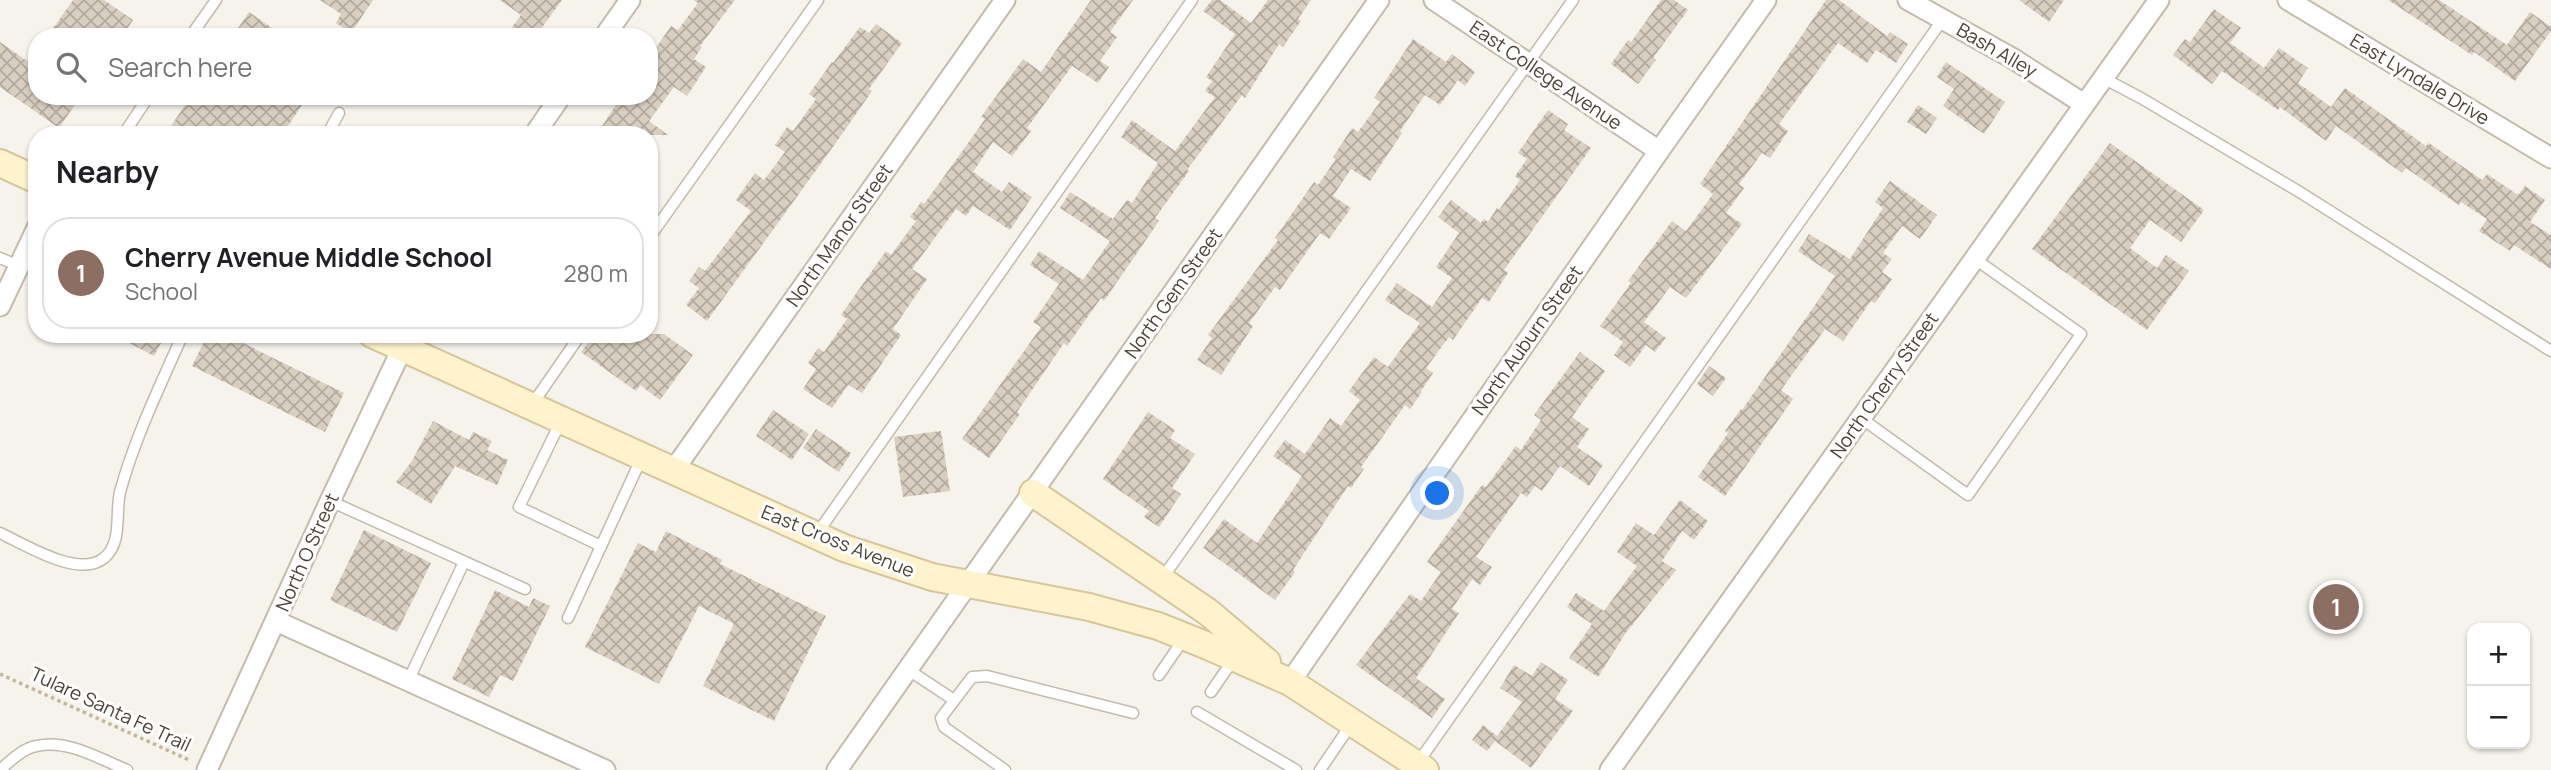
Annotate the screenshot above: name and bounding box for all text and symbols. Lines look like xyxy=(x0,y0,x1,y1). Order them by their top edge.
street label: East College Avenue xyxy=(1465,14,1627,136)
street label: Bash Alley xyxy=(1952,16,2042,84)
street label: East Lyndale Drive xyxy=(2345,27,2495,131)
search box xyxy=(28,28,658,105)
icon: search xyxy=(52,48,90,86)
text: Search here xyxy=(108,49,253,85)
text: Nearby xyxy=(56,151,159,192)
street label: North Manor Street xyxy=(780,158,898,312)
street label: North Gem Street xyxy=(1118,223,1228,363)
text: Cherry Avenue Middle School xyxy=(125,239,493,275)
text: 1 xyxy=(76,257,86,289)
text: 280 m xyxy=(563,257,628,289)
street label: North Auburn Street xyxy=(1465,260,1589,420)
text: School xyxy=(125,275,198,307)
street label: North Cherry Street xyxy=(1824,307,1944,463)
your location xyxy=(1420,476,1454,510)
street label: North O Street xyxy=(269,489,345,615)
street label: East Cross Avenue xyxy=(758,498,918,584)
pin: 1 xyxy=(2313,581,2359,633)
map controls xyxy=(2467,623,2530,749)
button: + xyxy=(2467,623,2530,686)
street label: Tulare Santa Fe Trail xyxy=(27,660,195,758)
button: − xyxy=(2467,686,2530,749)

